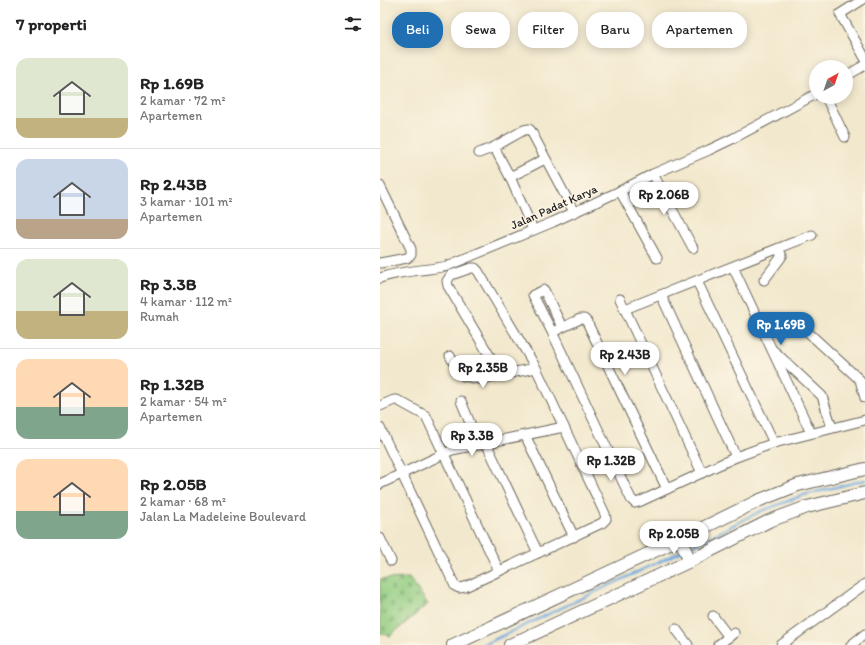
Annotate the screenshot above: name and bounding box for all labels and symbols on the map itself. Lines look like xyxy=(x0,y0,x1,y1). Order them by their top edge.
north arrow xyxy=(809,60,853,104)
street label: Jalan Padat Karya xyxy=(509,181,600,232)
pin: Rp 2.06B xyxy=(623,182,705,216)
pin: Rp 1.69B xyxy=(740,312,822,346)
pin: Rp 2.43B xyxy=(584,342,666,376)
pin: Rp 2.35B xyxy=(442,355,524,389)
pin: Rp 3.3B xyxy=(435,423,509,457)
pin: Rp 1.32B xyxy=(570,448,652,482)
pin: Rp 2.05B xyxy=(633,521,715,555)

